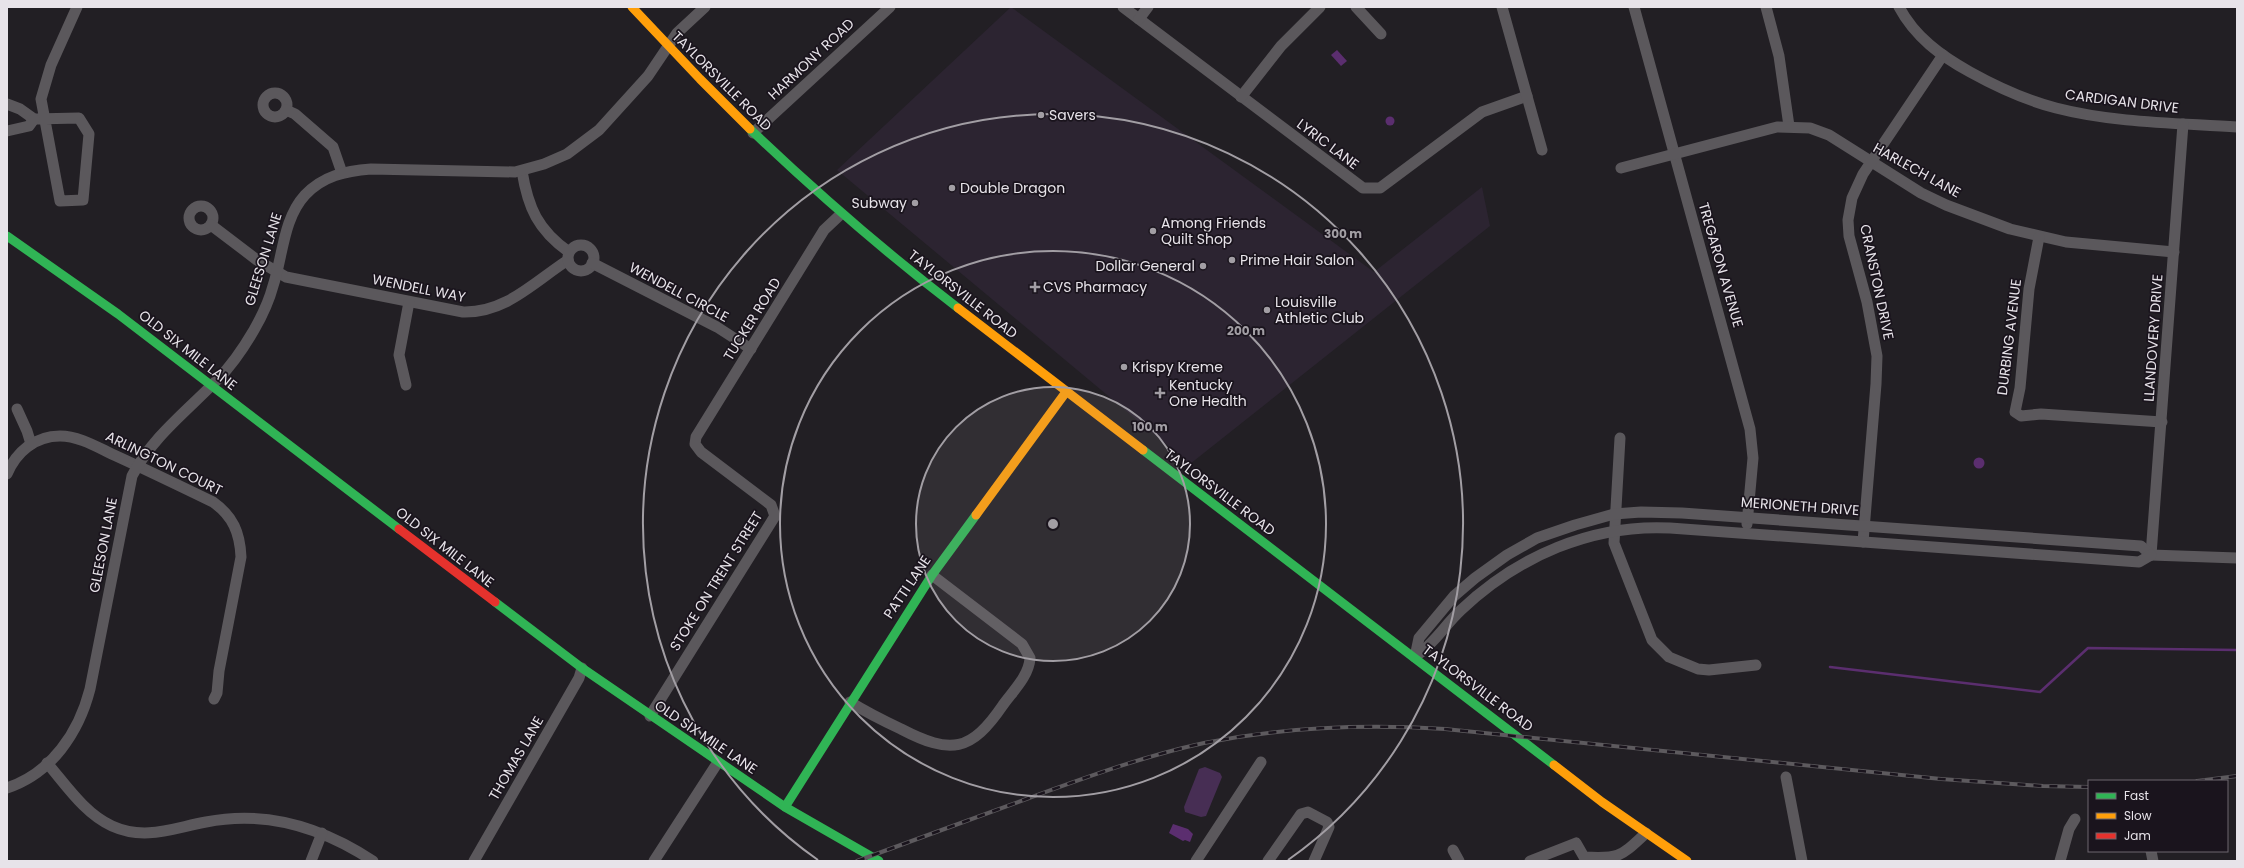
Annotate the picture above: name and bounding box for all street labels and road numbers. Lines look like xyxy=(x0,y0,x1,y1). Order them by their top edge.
street label: HARMONY ROAD xyxy=(763,14,859,104)
street label: TAYLORSVILLE ROAD xyxy=(668,27,776,135)
street label: CARDIGAN DRIVE xyxy=(2064,84,2180,118)
street label: LYRIC LANE xyxy=(1293,114,1363,174)
street label: HARLECH LANE xyxy=(1869,138,1965,202)
street label: TREGARON AVENUE xyxy=(1694,200,1748,330)
street label: GLEESON LANE xyxy=(239,210,287,308)
street label: CRANSTON DRIVE xyxy=(1855,222,1899,342)
street label: TAYLORSVILLE ROAD xyxy=(904,245,1022,343)
street label: WENDELL CIRCLE xyxy=(626,257,732,327)
street label: WENDELL WAY xyxy=(371,269,467,307)
street label: TUCKER ROAD xyxy=(718,274,786,364)
street label: LLANDOVERY DRIVE xyxy=(2139,274,2167,402)
street label: DURBING AVENUE xyxy=(1992,278,2026,396)
street label: OLD SIX MILE LANE xyxy=(135,305,241,395)
street label: ARLINGTON COURT xyxy=(102,426,226,500)
street label: TAYLORSVILLE ROAD xyxy=(1161,444,1280,540)
street label: MERIONETH DRIVE xyxy=(1740,492,1860,520)
street label: GLEESON LANE xyxy=(84,496,122,594)
street label: OLD SIX MILE LANE xyxy=(392,502,498,592)
street label: STOKE ON TRENT STREET xyxy=(665,507,767,655)
street label: PATTI LANE xyxy=(878,551,936,623)
street label: TAYLORSVILLE ROAD xyxy=(1419,640,1538,736)
street label: OLD SIX MILE LANE xyxy=(651,695,761,779)
street label: THOMAS LANE xyxy=(484,712,548,804)

